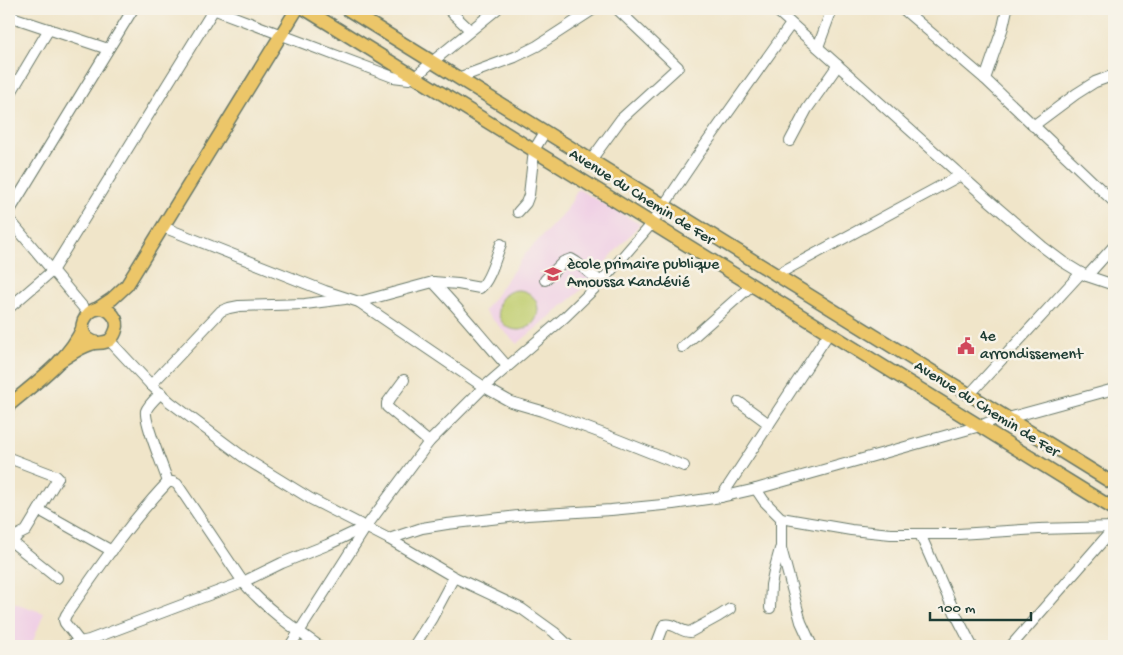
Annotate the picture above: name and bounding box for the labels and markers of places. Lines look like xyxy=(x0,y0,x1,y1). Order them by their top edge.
place label: ècole primaire publique Amoussa Kandévié xyxy=(567,256,720,293)
school or university icon: ècole primaire publique Amoussa Kandévié xyxy=(543,264,563,284)
place label: 4e arrondissement xyxy=(980,328,1084,365)
public building icon: 4e arrondissement xyxy=(956,336,976,356)

